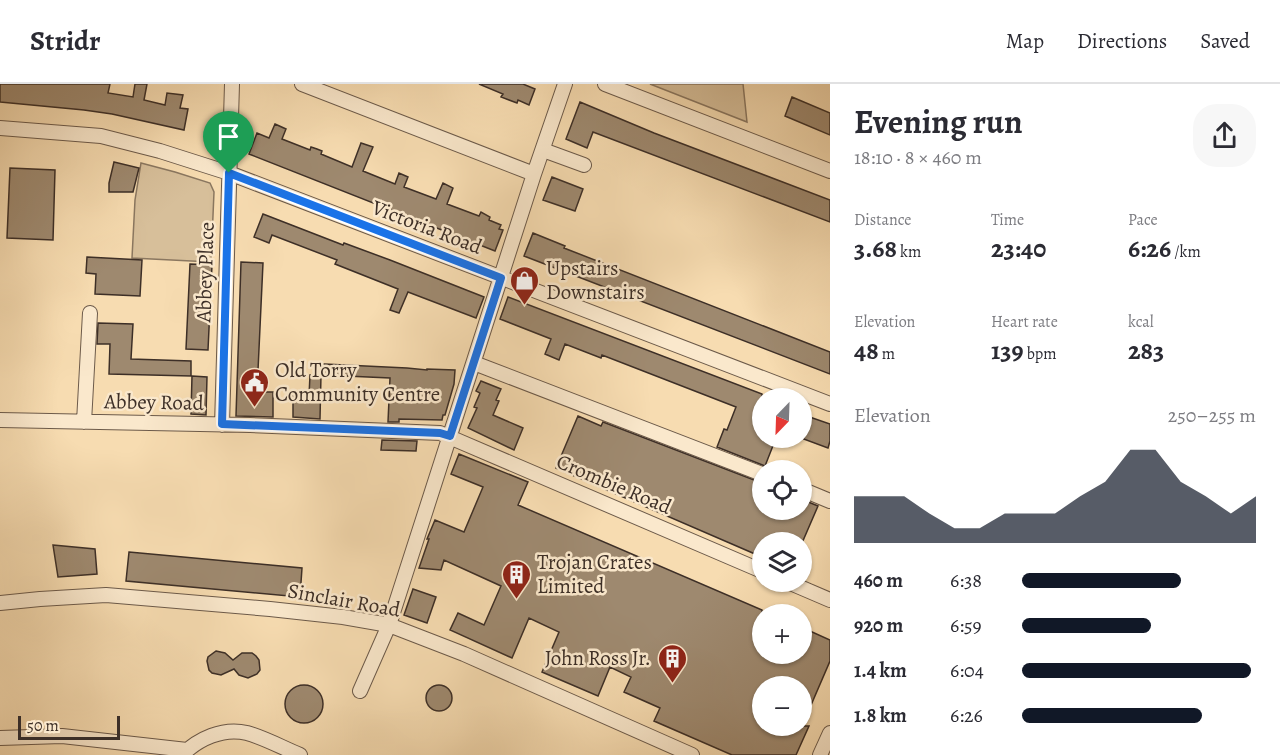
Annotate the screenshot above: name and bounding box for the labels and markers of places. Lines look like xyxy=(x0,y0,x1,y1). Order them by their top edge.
pin xyxy=(203,111,254,173)
place label: Upstairs Downstairs xyxy=(546,254,645,306)
shop icon: Upstairs Downstairs xyxy=(509,264,541,306)
place label: Old Torry Community Centre xyxy=(275,356,440,408)
public building icon: Old Torry Community Centre xyxy=(238,366,270,408)
place label: Trojan Crates Limited xyxy=(537,548,652,600)
building icon: Trojan Crates Limited xyxy=(500,558,532,600)
building icon: John Ross Jr. xyxy=(656,642,688,684)
place label: John Ross Jr. xyxy=(545,644,651,672)

